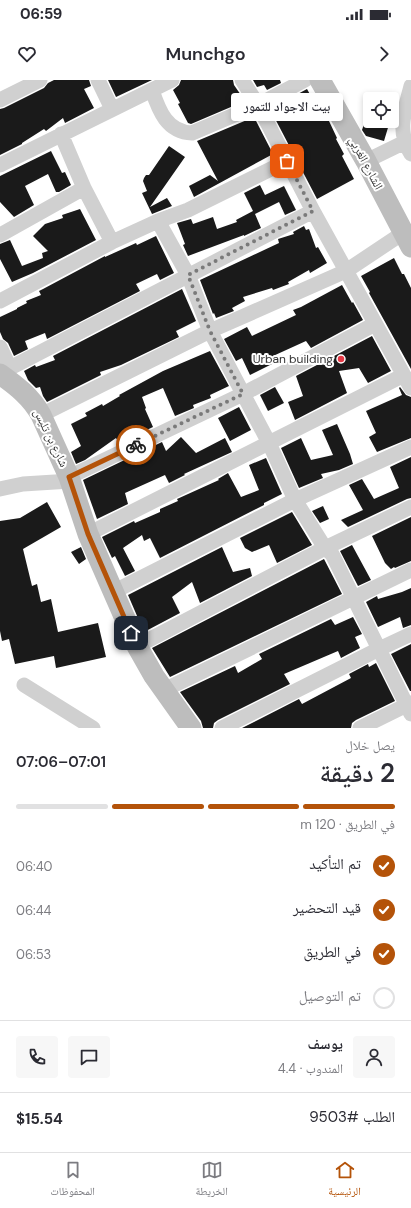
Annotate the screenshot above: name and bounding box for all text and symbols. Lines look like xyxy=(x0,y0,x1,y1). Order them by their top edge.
text: 06:59 xyxy=(20,4,62,24)
text: Munchgo xyxy=(165,42,246,66)
icon: heart xyxy=(16,43,38,65)
icon: forward xyxy=(373,43,395,65)
map controls xyxy=(363,92,399,128)
button: locate xyxy=(363,92,399,128)
callout: بيت الاجواد للتمور xyxy=(231,93,343,121)
text: بيت الاجواد للتمور xyxy=(244,98,330,115)
street label: الشارع الغربي xyxy=(343,134,387,194)
pin xyxy=(270,144,304,178)
icon: bag xyxy=(276,150,298,172)
place label: Urban building xyxy=(253,351,333,367)
marker: Urban building xyxy=(336,354,346,364)
street label: شارع بن تليس xyxy=(30,406,72,470)
courier xyxy=(116,425,156,465)
icon: bike xyxy=(125,434,147,456)
pin xyxy=(114,616,148,650)
icon: home xyxy=(120,622,142,644)
text: يصل خلال xyxy=(345,737,395,754)
text: 07:01–07:06 xyxy=(16,752,106,772)
text: 2 دقيقة xyxy=(320,756,395,790)
text: في الطريق · 120 m xyxy=(300,816,395,833)
text: تم التأكيد xyxy=(309,854,361,874)
icon: check xyxy=(373,855,395,877)
text: 06:40 xyxy=(16,858,52,875)
text: قيد التحضير xyxy=(293,898,361,918)
icon: check xyxy=(373,899,395,921)
text: 06:44 xyxy=(16,902,51,919)
text: في الطريق xyxy=(303,942,361,962)
icon: check xyxy=(373,943,395,965)
text: 06:53 xyxy=(16,946,51,963)
text: تم التوصيل xyxy=(299,986,361,1006)
text: يوسف xyxy=(308,1034,343,1054)
button: phone xyxy=(16,1036,58,1078)
button: chat xyxy=(68,1036,110,1078)
button: person xyxy=(353,1036,395,1078)
text: المندوب · 4.4 xyxy=(278,1060,343,1077)
text: الطلب #9503 xyxy=(309,1107,395,1127)
text: $15.54 xyxy=(16,1109,63,1129)
tab: المحفوظات xyxy=(50,1159,95,1202)
tab: الخريطة xyxy=(195,1159,228,1202)
tab: الرئيسية xyxy=(328,1159,361,1202)

